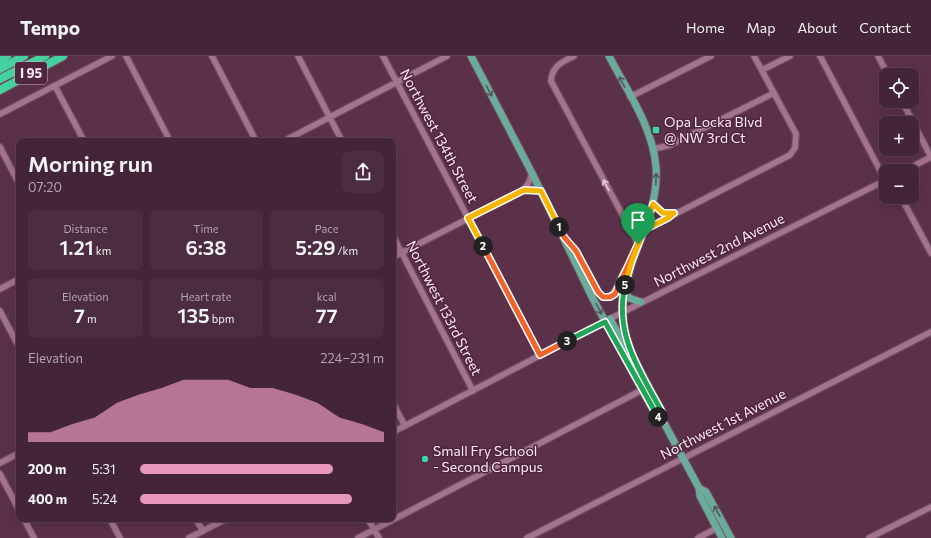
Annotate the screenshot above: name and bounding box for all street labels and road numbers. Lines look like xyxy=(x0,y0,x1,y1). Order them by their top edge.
road number: I 95 xyxy=(15,62,47,84)
street label: Northwest 134th Street xyxy=(397,66,482,206)
street label: Northwest 2nd Avenue xyxy=(651,209,787,290)
street label: Northwest 133rd Street xyxy=(403,238,486,378)
street label: Northwest 1st Avenue xyxy=(657,385,788,463)

